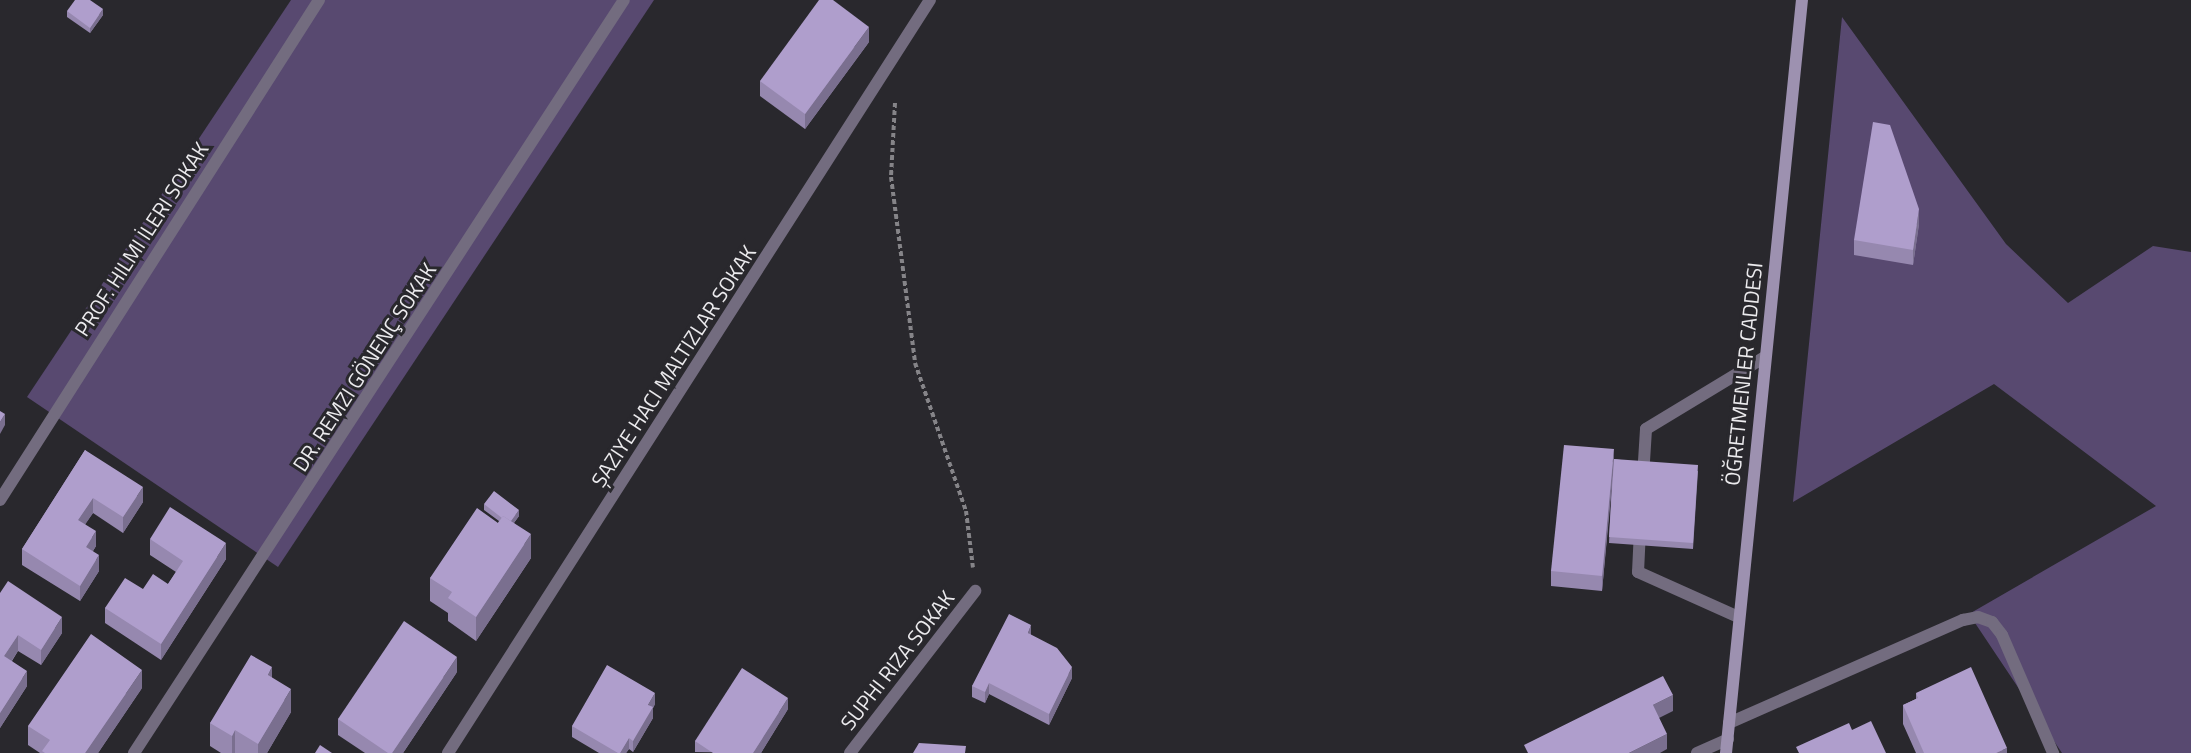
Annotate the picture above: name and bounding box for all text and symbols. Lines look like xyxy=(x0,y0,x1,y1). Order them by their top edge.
street label: PROF. HILMI İLERI SOKAK xyxy=(69,137,213,341)
street label: ŞAZIYE HACI MALTIZLAR SOKAK xyxy=(585,241,761,491)
street label: DR. REMZI GÖNENÇ SOKAK xyxy=(287,258,441,476)
street label: ÖĞRETMENLER CADDESI xyxy=(1719,261,1767,487)
street label: SUPHI RIZA SOKAK xyxy=(835,585,959,735)

